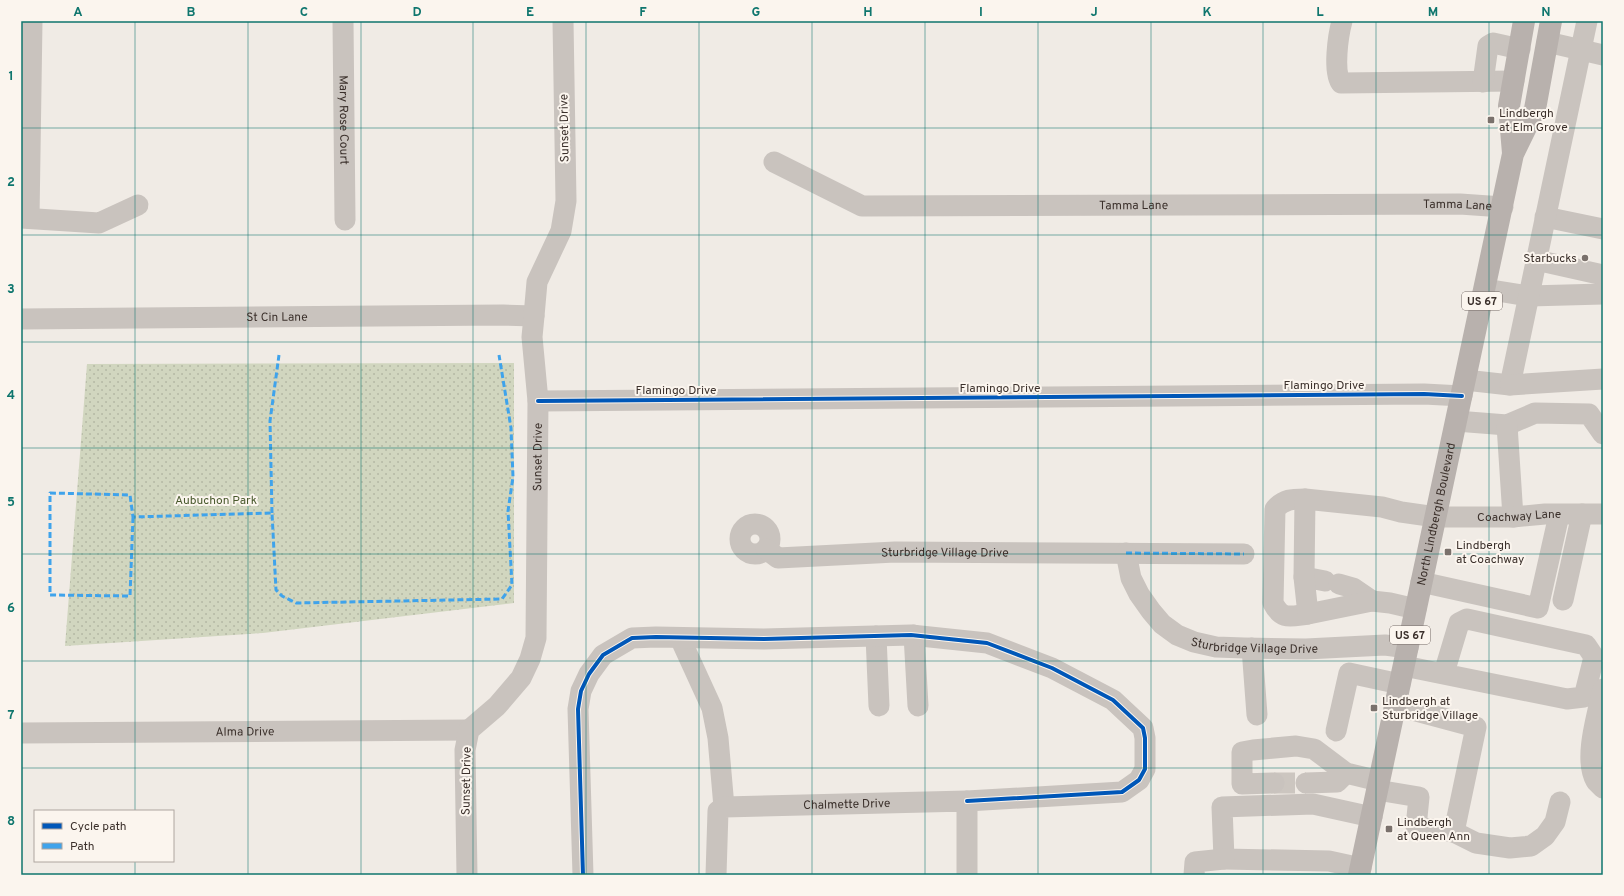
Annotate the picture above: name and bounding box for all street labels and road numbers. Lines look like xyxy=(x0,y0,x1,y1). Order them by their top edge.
street label: Mary Rose Court xyxy=(335,75,351,165)
street label: Sunset Drive xyxy=(556,94,574,162)
street label: Tamma Lane xyxy=(1423,197,1493,215)
street label: Tamma Lane xyxy=(1099,198,1168,214)
road number: US 67 xyxy=(1462,292,1502,310)
street label: St Cin Lane xyxy=(246,310,308,326)
street label: Flamingo Drive xyxy=(1283,378,1365,394)
street label: Flamingo Drive xyxy=(959,381,1041,397)
street label: Flamingo Drive xyxy=(635,383,717,399)
street label: Sunset Drive xyxy=(530,423,547,491)
street label: North Lindbergh Boulevard xyxy=(1414,441,1460,587)
street label: Coachway Lane xyxy=(1477,507,1561,526)
street label: Sturbridge Village Drive xyxy=(881,545,1009,562)
road number: US 67 xyxy=(1390,626,1430,644)
street label: Sturbridge Village Drive xyxy=(1189,635,1318,658)
street label: Alma Drive xyxy=(215,724,275,741)
street label: Sunset Drive xyxy=(458,747,476,815)
street label: Chalmette Drive xyxy=(803,796,891,814)

